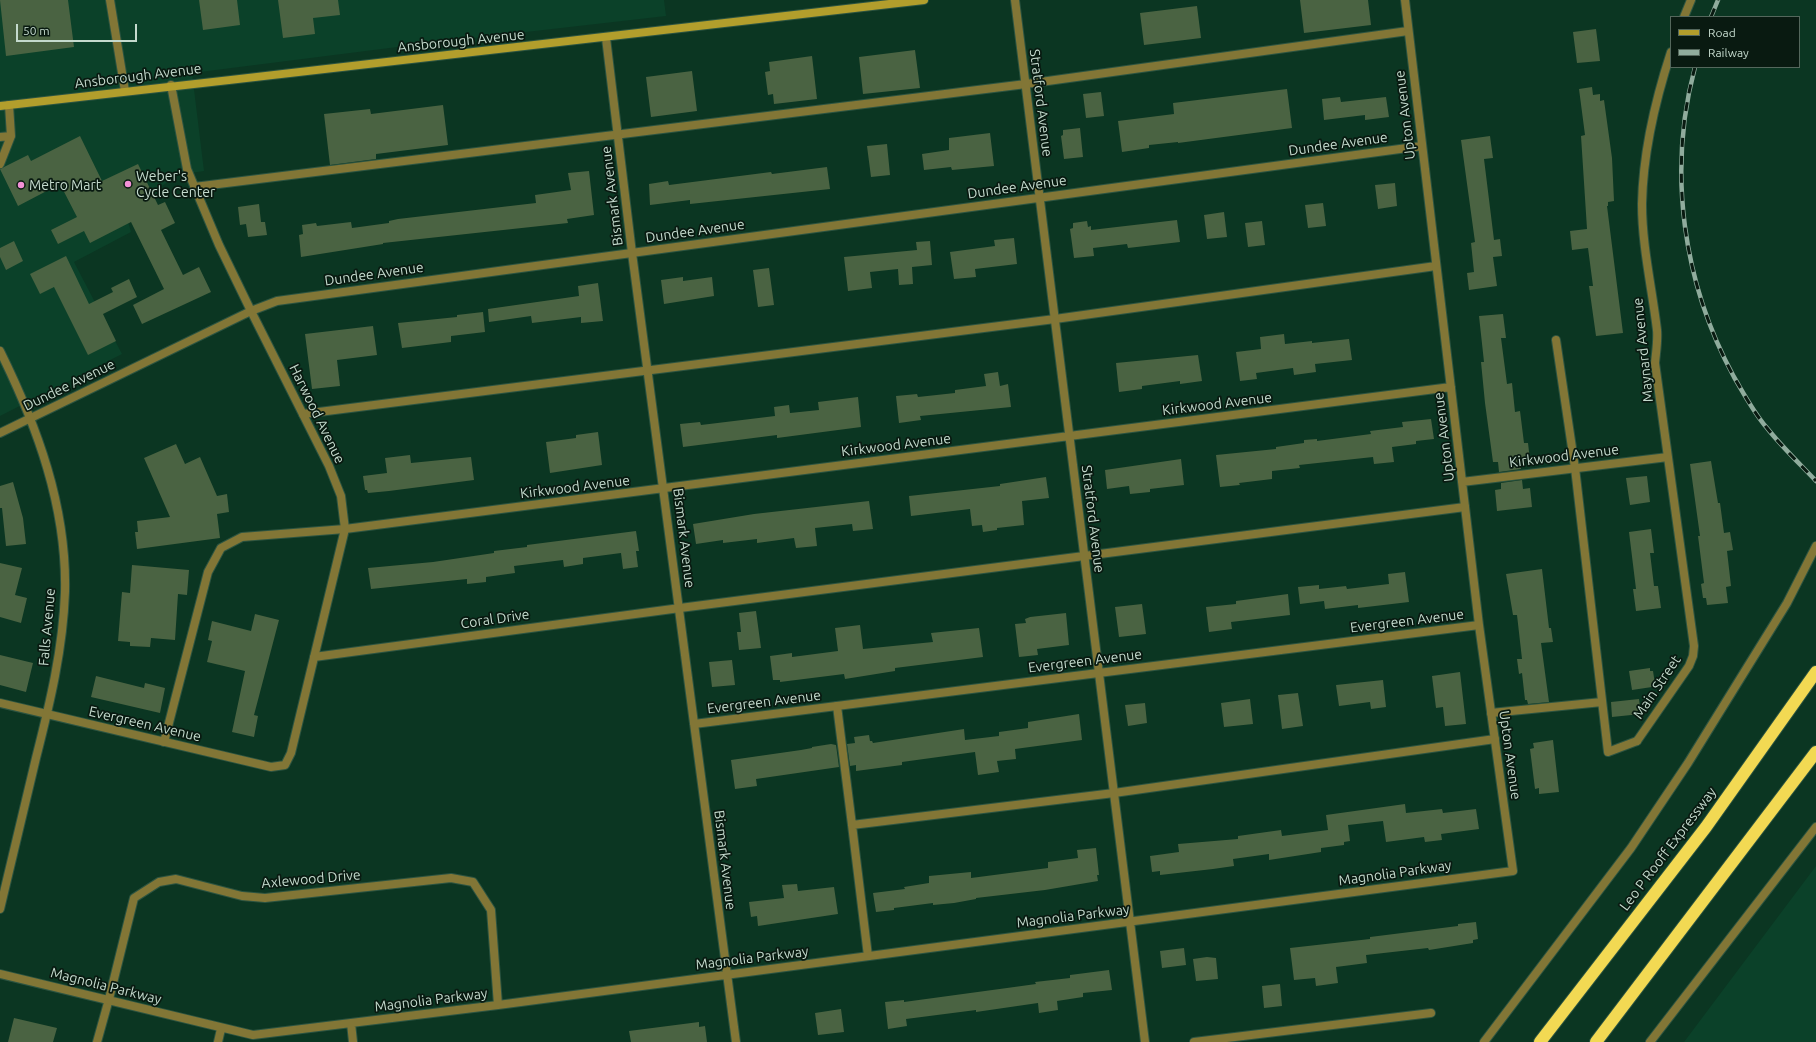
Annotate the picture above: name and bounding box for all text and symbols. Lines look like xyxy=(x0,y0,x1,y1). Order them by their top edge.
scale bar xyxy=(18,16,139,42)
legend xyxy=(1670,16,1800,68)
text: 50 m xyxy=(23,24,50,37)
street label: Ansborough Avenue xyxy=(397,26,525,56)
text: Road xyxy=(1708,26,1736,39)
text: Railway xyxy=(1708,46,1749,59)
street label: Stratford Avenue xyxy=(1026,48,1056,158)
street label: Ansborough Avenue xyxy=(74,60,202,92)
street label: Upton Avenue xyxy=(1391,69,1419,161)
street label: Dundee Avenue xyxy=(1287,129,1389,159)
street label: Bismark Avenue xyxy=(598,145,626,247)
place label: Weber's Cycle Center xyxy=(136,168,215,200)
street label: Dundee Avenue xyxy=(966,172,1068,202)
place label: Metro Mart xyxy=(29,177,101,193)
marker: Weber's Cycle Center xyxy=(123,179,133,189)
marker: Metro Mart xyxy=(16,180,26,190)
street label: Dundee Avenue xyxy=(644,216,746,246)
street label: Dundee Avenue xyxy=(323,259,425,289)
street label: Maynard Avenue xyxy=(1629,297,1657,403)
street label: Dundee Avenue xyxy=(20,356,118,414)
street label: Harwood Avenue xyxy=(286,362,348,466)
street label: Kirkwood Avenue xyxy=(1161,389,1273,419)
street label: Upton Avenue xyxy=(1430,391,1458,483)
street label: Kirkwood Avenue xyxy=(840,430,952,460)
street label: Kirkwood Avenue xyxy=(1508,441,1620,471)
street label: Stratford Avenue xyxy=(1078,464,1108,574)
street label: Kirkwood Avenue xyxy=(519,472,631,502)
street label: Bismark Avenue xyxy=(670,487,698,589)
street label: Falls Avenue xyxy=(35,588,59,666)
street label: Coral Drive xyxy=(460,606,530,632)
street label: Evergreen Avenue xyxy=(1349,606,1465,636)
street label: Evergreen Avenue xyxy=(1027,646,1143,676)
street label: Main Street xyxy=(1630,652,1684,722)
street label: Evergreen Avenue xyxy=(706,687,822,717)
street label: Evergreen Avenue xyxy=(87,703,203,745)
street label: Upton Avenue xyxy=(1495,709,1525,801)
street label: Leo P Rooff Expressway xyxy=(1616,784,1720,914)
street label: Bismark Avenue xyxy=(711,809,739,911)
street label: Magnolia Parkway xyxy=(1338,857,1452,889)
street label: Axlewood Drive xyxy=(261,866,361,892)
street label: Magnolia Parkway xyxy=(1016,901,1130,931)
street label: Magnolia Parkway xyxy=(695,943,809,973)
street label: Magnolia Parkway xyxy=(49,964,163,1008)
street label: Magnolia Parkway xyxy=(374,985,488,1015)

